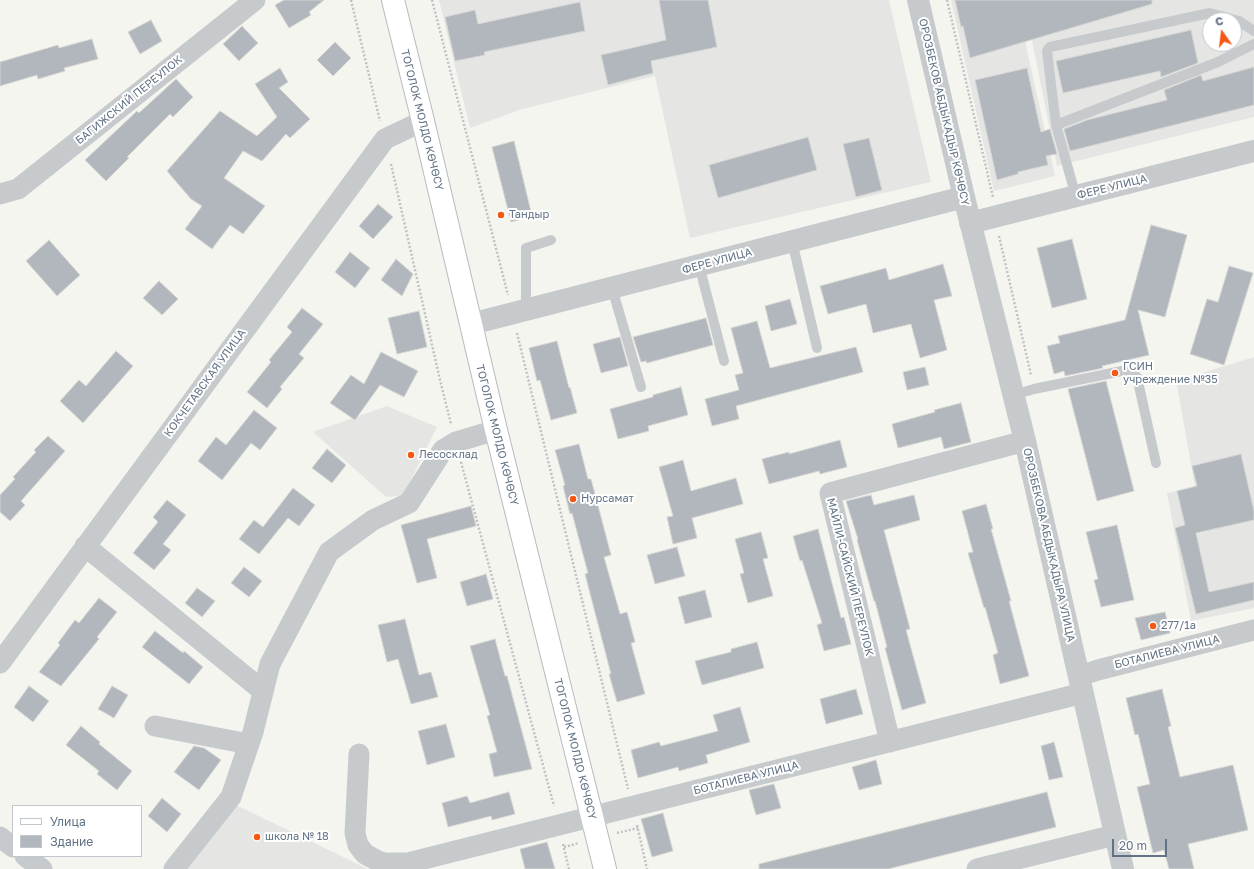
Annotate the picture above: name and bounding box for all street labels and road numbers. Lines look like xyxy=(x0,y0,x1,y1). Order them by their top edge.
street label: ОРОЗБЕКОВ АБДЫКАДЫР КӨЧӨСҮ xyxy=(916,17,972,207)
street label: ТОГОЛОК МОЛДО КӨЧӨСҮ xyxy=(398,48,446,192)
street label: БАГИЖСКИЙ ПЕРЕУЛОК xyxy=(73,53,185,147)
street label: ФЕРЕ УЛИЦА xyxy=(1076,172,1148,202)
street label: ФЕРЕ УЛИЦА xyxy=(681,245,753,277)
street label: КОКЧЕТАВСКАЯ УЛИЦА xyxy=(161,327,249,439)
street label: ТОГОЛОК МОЛДО КӨЧӨСҮ xyxy=(473,363,521,507)
street label: ОРОЗБЕКОВА АБДЫКАДЫРА УЛИЦА xyxy=(1020,447,1078,643)
street label: МАЙЛИ-САЙСКИЙ ПЕРЕУЛОК xyxy=(824,497,876,657)
street label: БОТАЛИЕВА УЛИЦА xyxy=(1113,633,1221,671)
street label: ТОГОЛОК МОЛДО КӨЧӨСҮ xyxy=(551,677,599,821)
street label: БОТАЛИЕВА УЛИЦА xyxy=(692,759,800,797)

